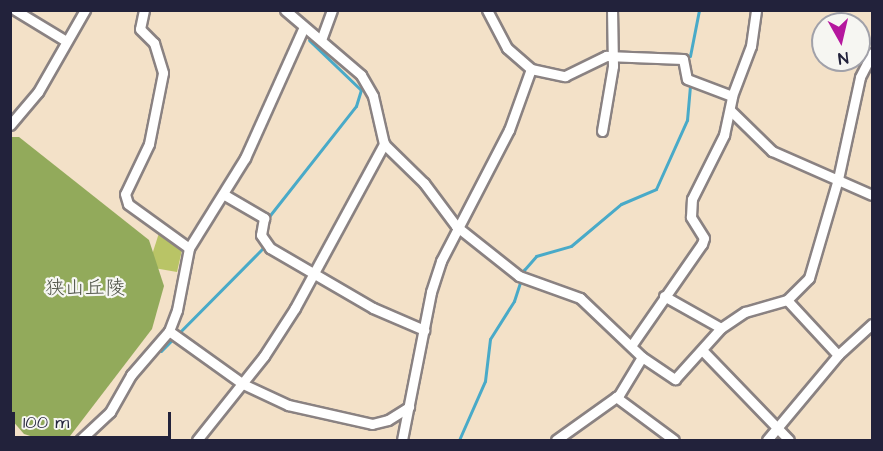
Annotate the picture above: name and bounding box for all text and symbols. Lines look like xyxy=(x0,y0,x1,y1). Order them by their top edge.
north arrow xyxy=(811,12,871,72)
text: N xyxy=(837,46,850,69)
park label: 狭山丘陵 xyxy=(45,276,125,300)
scale bar xyxy=(15,400,174,438)
text: 100 m xyxy=(23,410,69,435)

